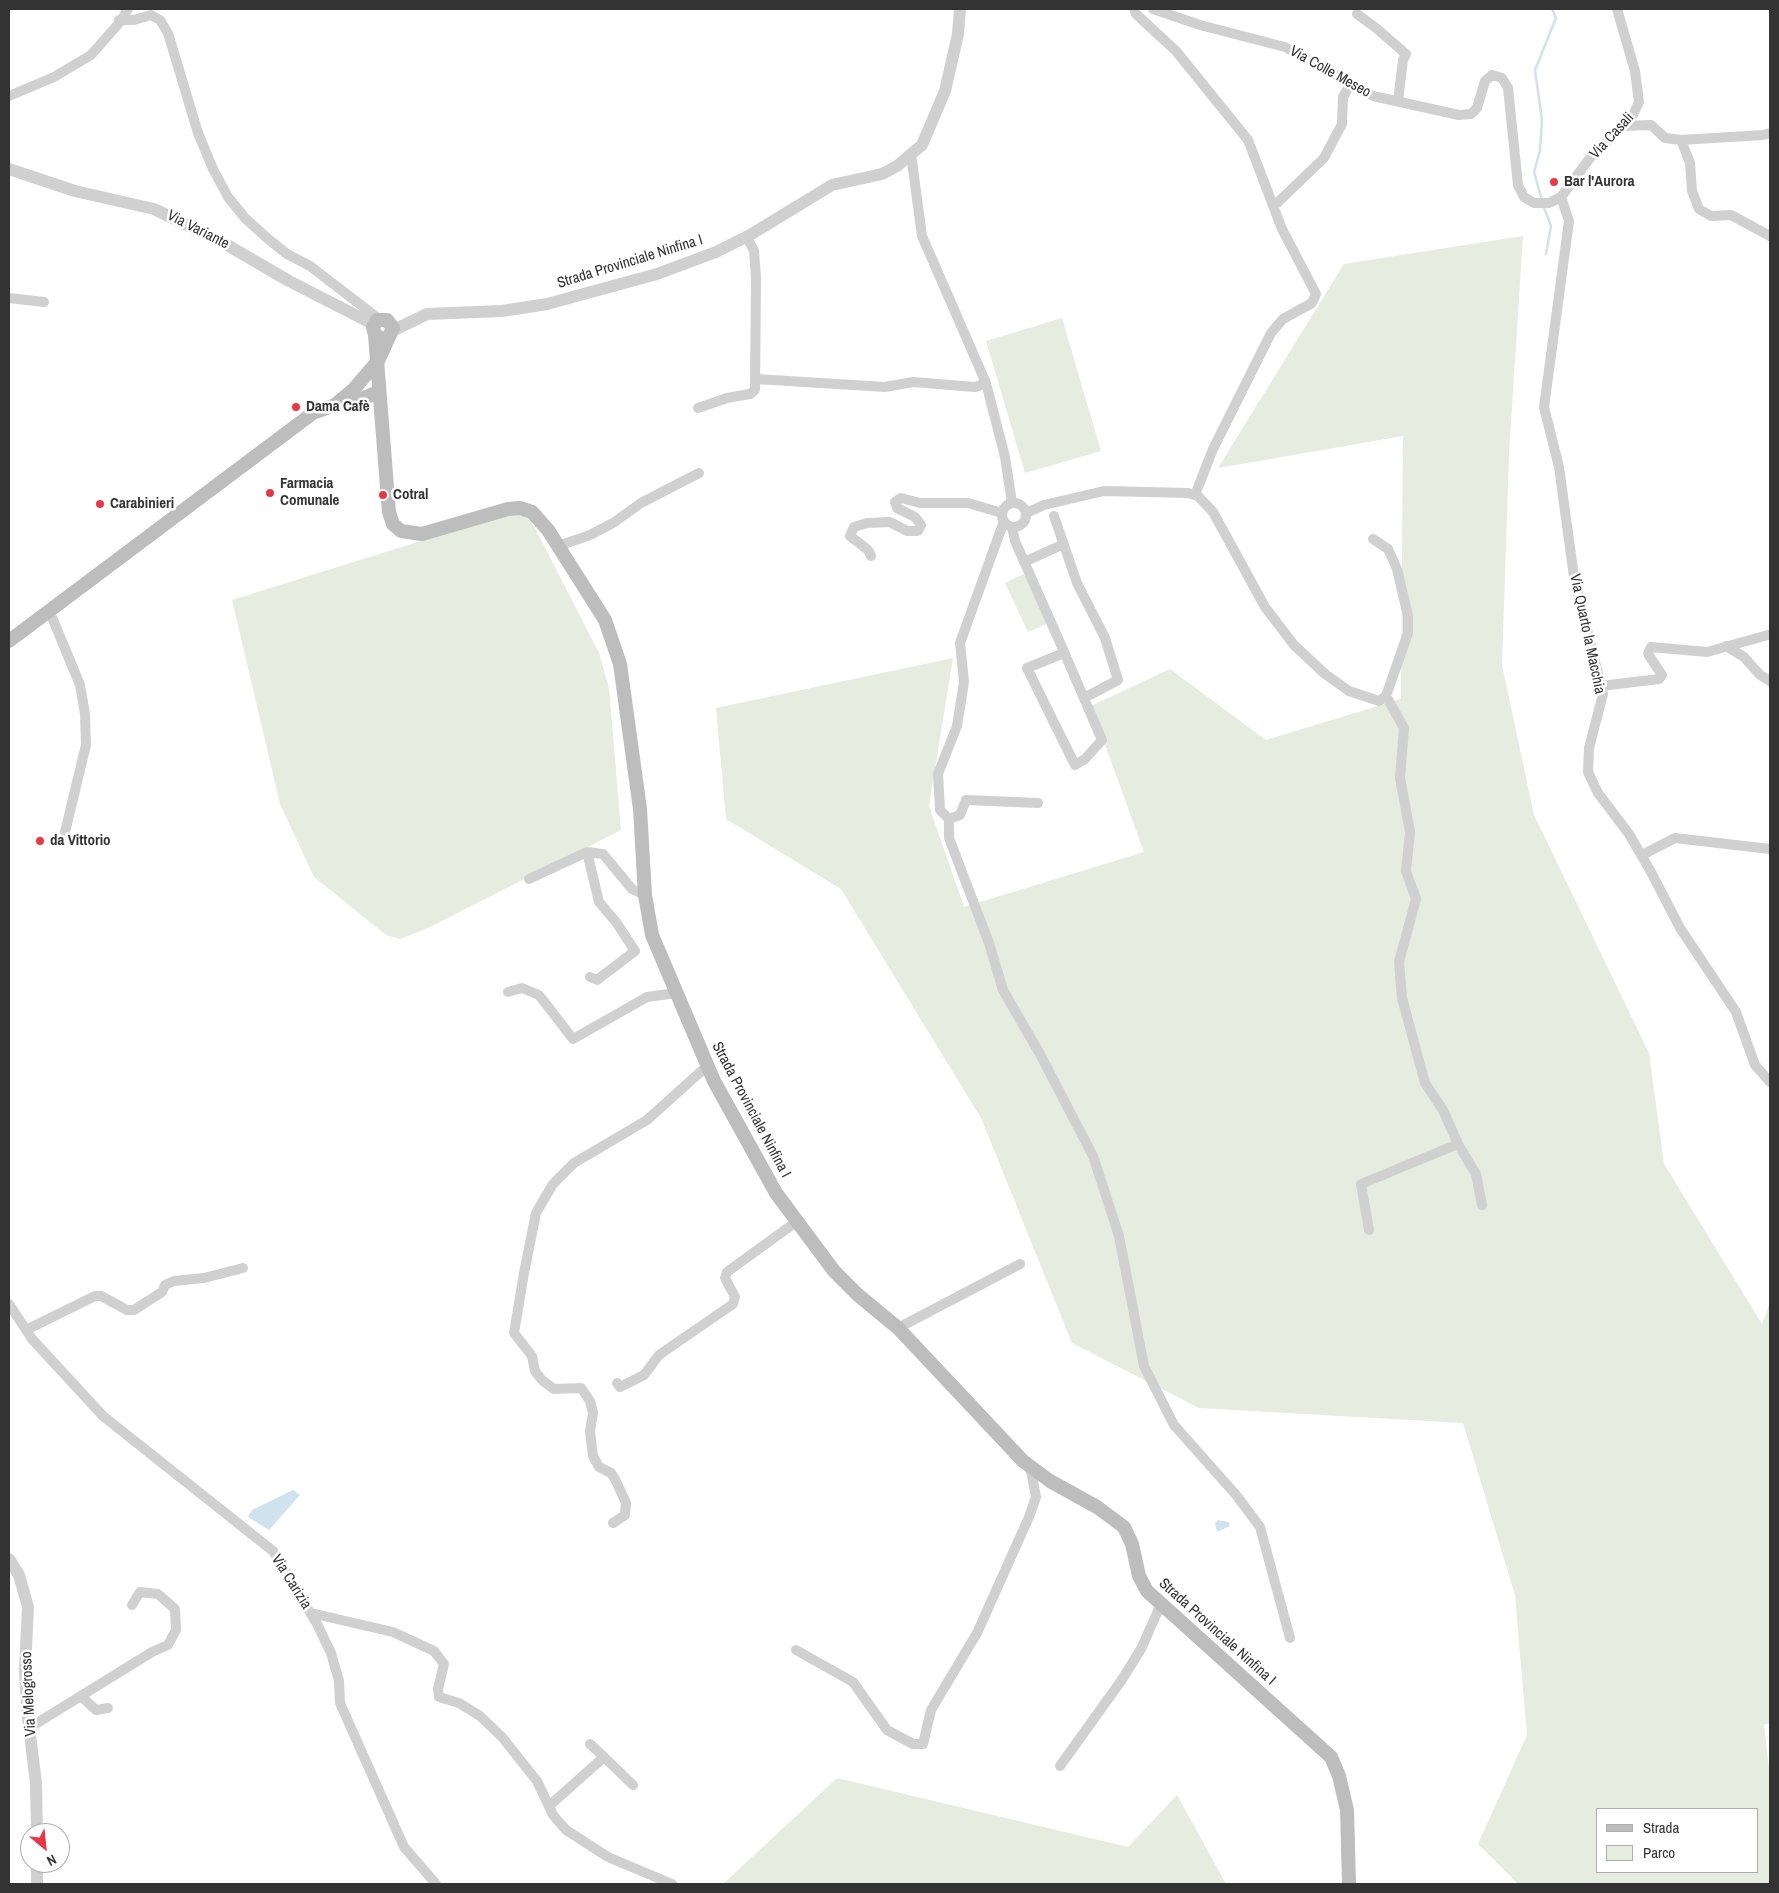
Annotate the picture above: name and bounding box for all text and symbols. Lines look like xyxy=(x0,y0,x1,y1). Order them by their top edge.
street label: Via Colle Meseo xyxy=(1286,42,1374,102)
street label: Via Casali xyxy=(1586,109,1638,163)
place label: Bar l'Aurora xyxy=(1564,173,1635,191)
marker: Bar l'Aurora xyxy=(1548,176,1560,188)
street label: Via Variante xyxy=(164,207,232,253)
street label: Strada Provinciale Ninfina I xyxy=(555,231,705,293)
place label: Dama Cafè xyxy=(306,398,370,416)
marker: Dama Cafè xyxy=(290,401,302,413)
place label: Farmacia Comunale xyxy=(280,475,339,510)
place label: Cotral xyxy=(393,486,429,504)
marker: Farmacia Comunale xyxy=(264,487,276,499)
marker: Cotral xyxy=(377,489,389,501)
place label: Carabinieri xyxy=(110,495,174,513)
marker: Carabinieri xyxy=(94,498,106,510)
street label: Via Quarto la Macchia xyxy=(1565,572,1609,696)
place label: da Vittorio xyxy=(50,832,111,850)
marker: da Vittorio xyxy=(34,835,46,847)
street label: Strada Provinciale Ninfina I xyxy=(708,1039,794,1181)
street label: Via Carizia xyxy=(267,1551,315,1613)
street label: Strada Provinciale Ninfina I xyxy=(1155,1575,1279,1689)
street label: Via Melogrosso xyxy=(18,1651,40,1737)
legend xyxy=(1596,1808,1759,1873)
text: Strada xyxy=(1643,1817,1679,1838)
north arrow xyxy=(20,1823,70,1873)
text: Parco xyxy=(1643,1842,1675,1863)
text: N xyxy=(44,1850,59,1870)

